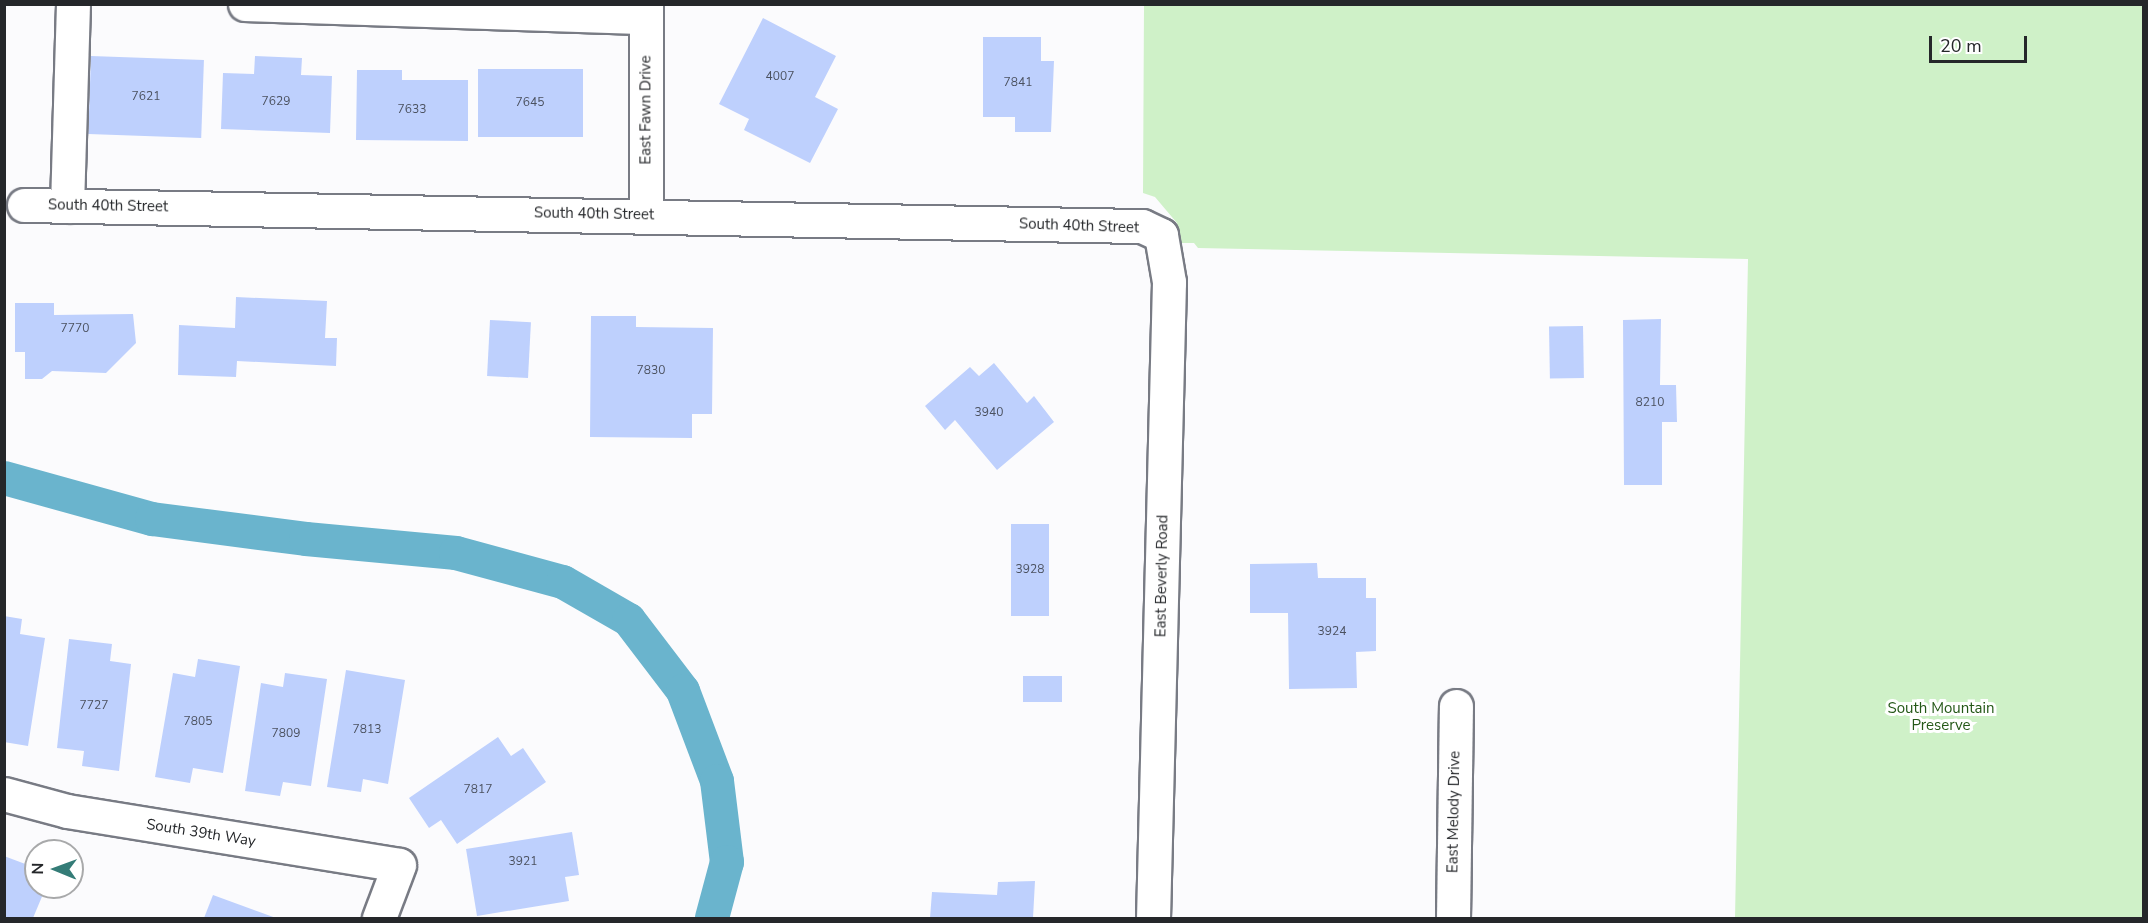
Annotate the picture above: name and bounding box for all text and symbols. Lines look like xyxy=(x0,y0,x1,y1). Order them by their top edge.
scale bar xyxy=(1932,24,2030,62)
text: 20 m xyxy=(1940,34,1982,58)
street label: East Fawn Drive xyxy=(637,55,655,165)
house number: 4007 xyxy=(766,70,794,84)
house number: 7841 xyxy=(1004,76,1032,90)
house number: 7621 xyxy=(132,90,160,104)
house number: 7629 xyxy=(262,95,290,109)
house number: 7645 xyxy=(516,96,544,110)
house number: 7633 xyxy=(398,103,426,117)
street label: South 40th Street xyxy=(48,196,168,216)
street label: South 40th Street xyxy=(534,204,654,224)
street label: South 40th Street xyxy=(1019,215,1139,237)
house number: 7770 xyxy=(61,322,89,336)
house number: 7830 xyxy=(637,364,665,378)
house number: 8210 xyxy=(1636,396,1664,410)
house number: 3940 xyxy=(975,406,1003,420)
street label: East Beverly Road xyxy=(1152,515,1172,637)
house number: 3928 xyxy=(1016,563,1044,577)
house number: 3924 xyxy=(1318,625,1346,639)
house number: 7727 xyxy=(80,699,108,713)
park label: South Mountain Preserve xyxy=(1888,699,1994,734)
house number: 7805 xyxy=(184,715,212,729)
house number: 7813 xyxy=(353,723,381,737)
house number: 7809 xyxy=(272,727,300,741)
street label: East Melody Drive xyxy=(1444,751,1464,873)
house number: 7817 xyxy=(464,783,492,797)
street label: South 39th Way xyxy=(145,815,257,851)
north arrow xyxy=(24,839,84,899)
house number: 3921 xyxy=(509,855,537,869)
text: N xyxy=(27,863,49,875)

